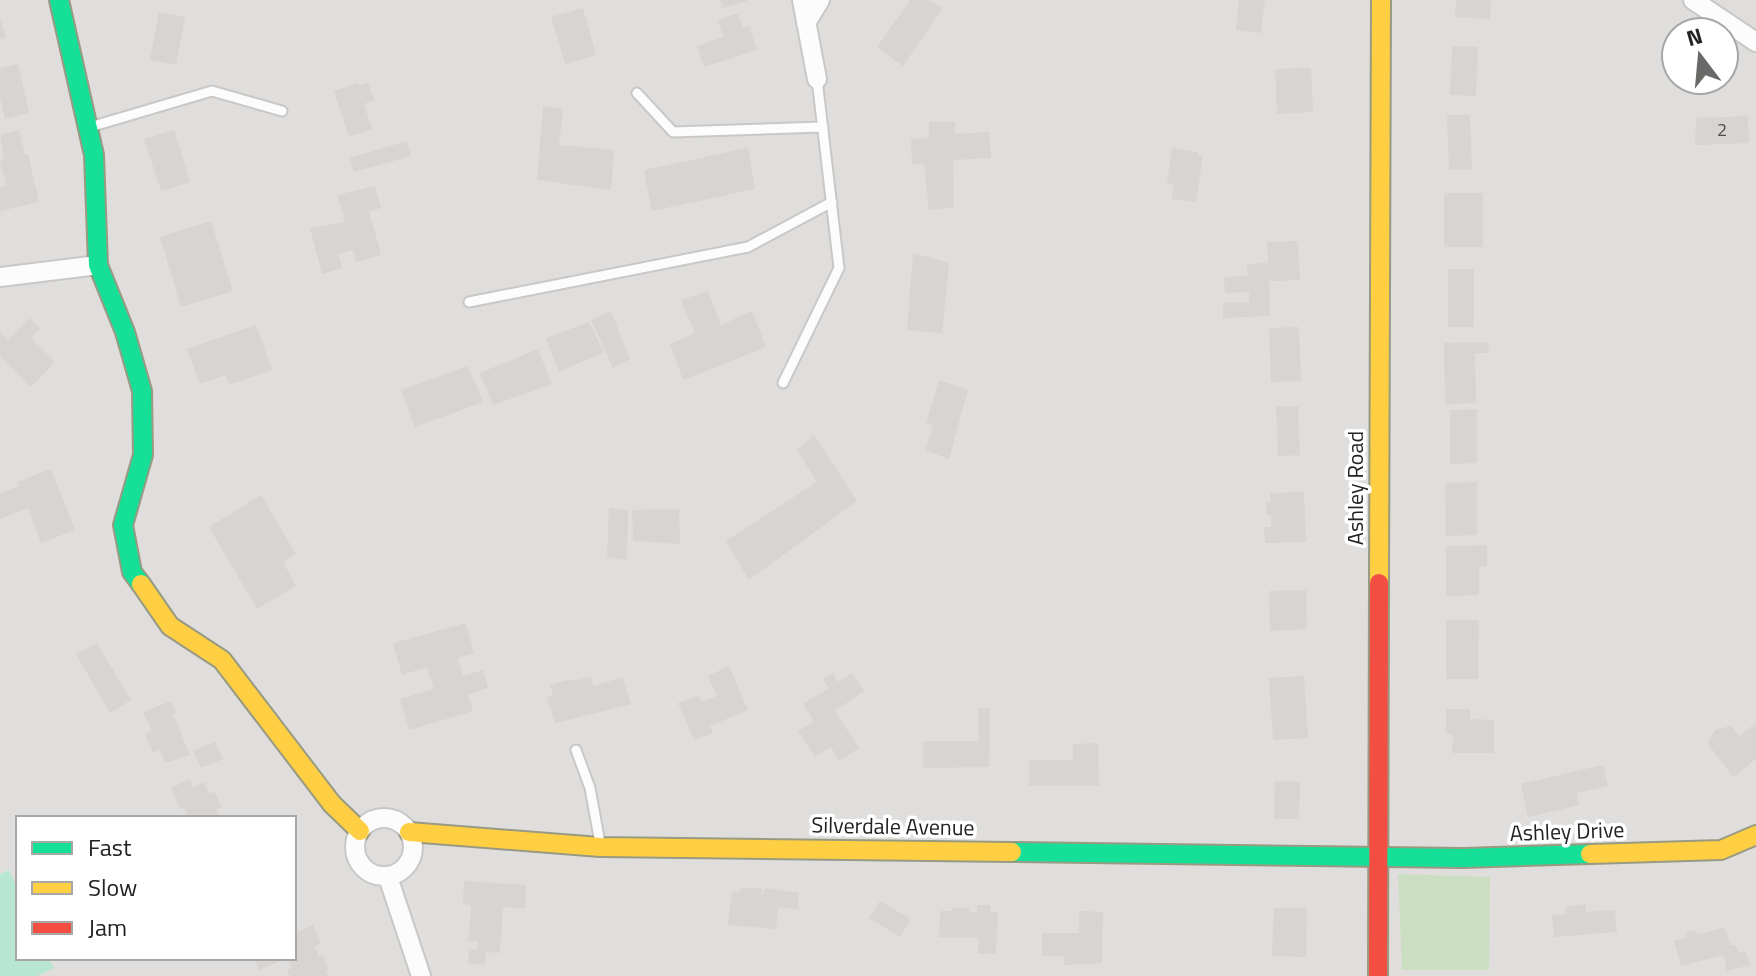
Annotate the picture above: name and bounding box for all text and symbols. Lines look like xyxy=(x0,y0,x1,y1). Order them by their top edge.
north arrow xyxy=(1660,16,1740,96)
text: N xyxy=(1682,18,1707,55)
house number: 2 xyxy=(1717,116,1727,143)
street label: Ashley Road xyxy=(1338,431,1372,545)
street label: Silverdale Avenue xyxy=(811,808,975,844)
street label: Ashley Drive xyxy=(1509,812,1625,850)
legend xyxy=(16,816,296,960)
text: Fast xyxy=(88,829,132,865)
text: Slow xyxy=(88,869,137,905)
text: Jam xyxy=(88,909,127,945)

